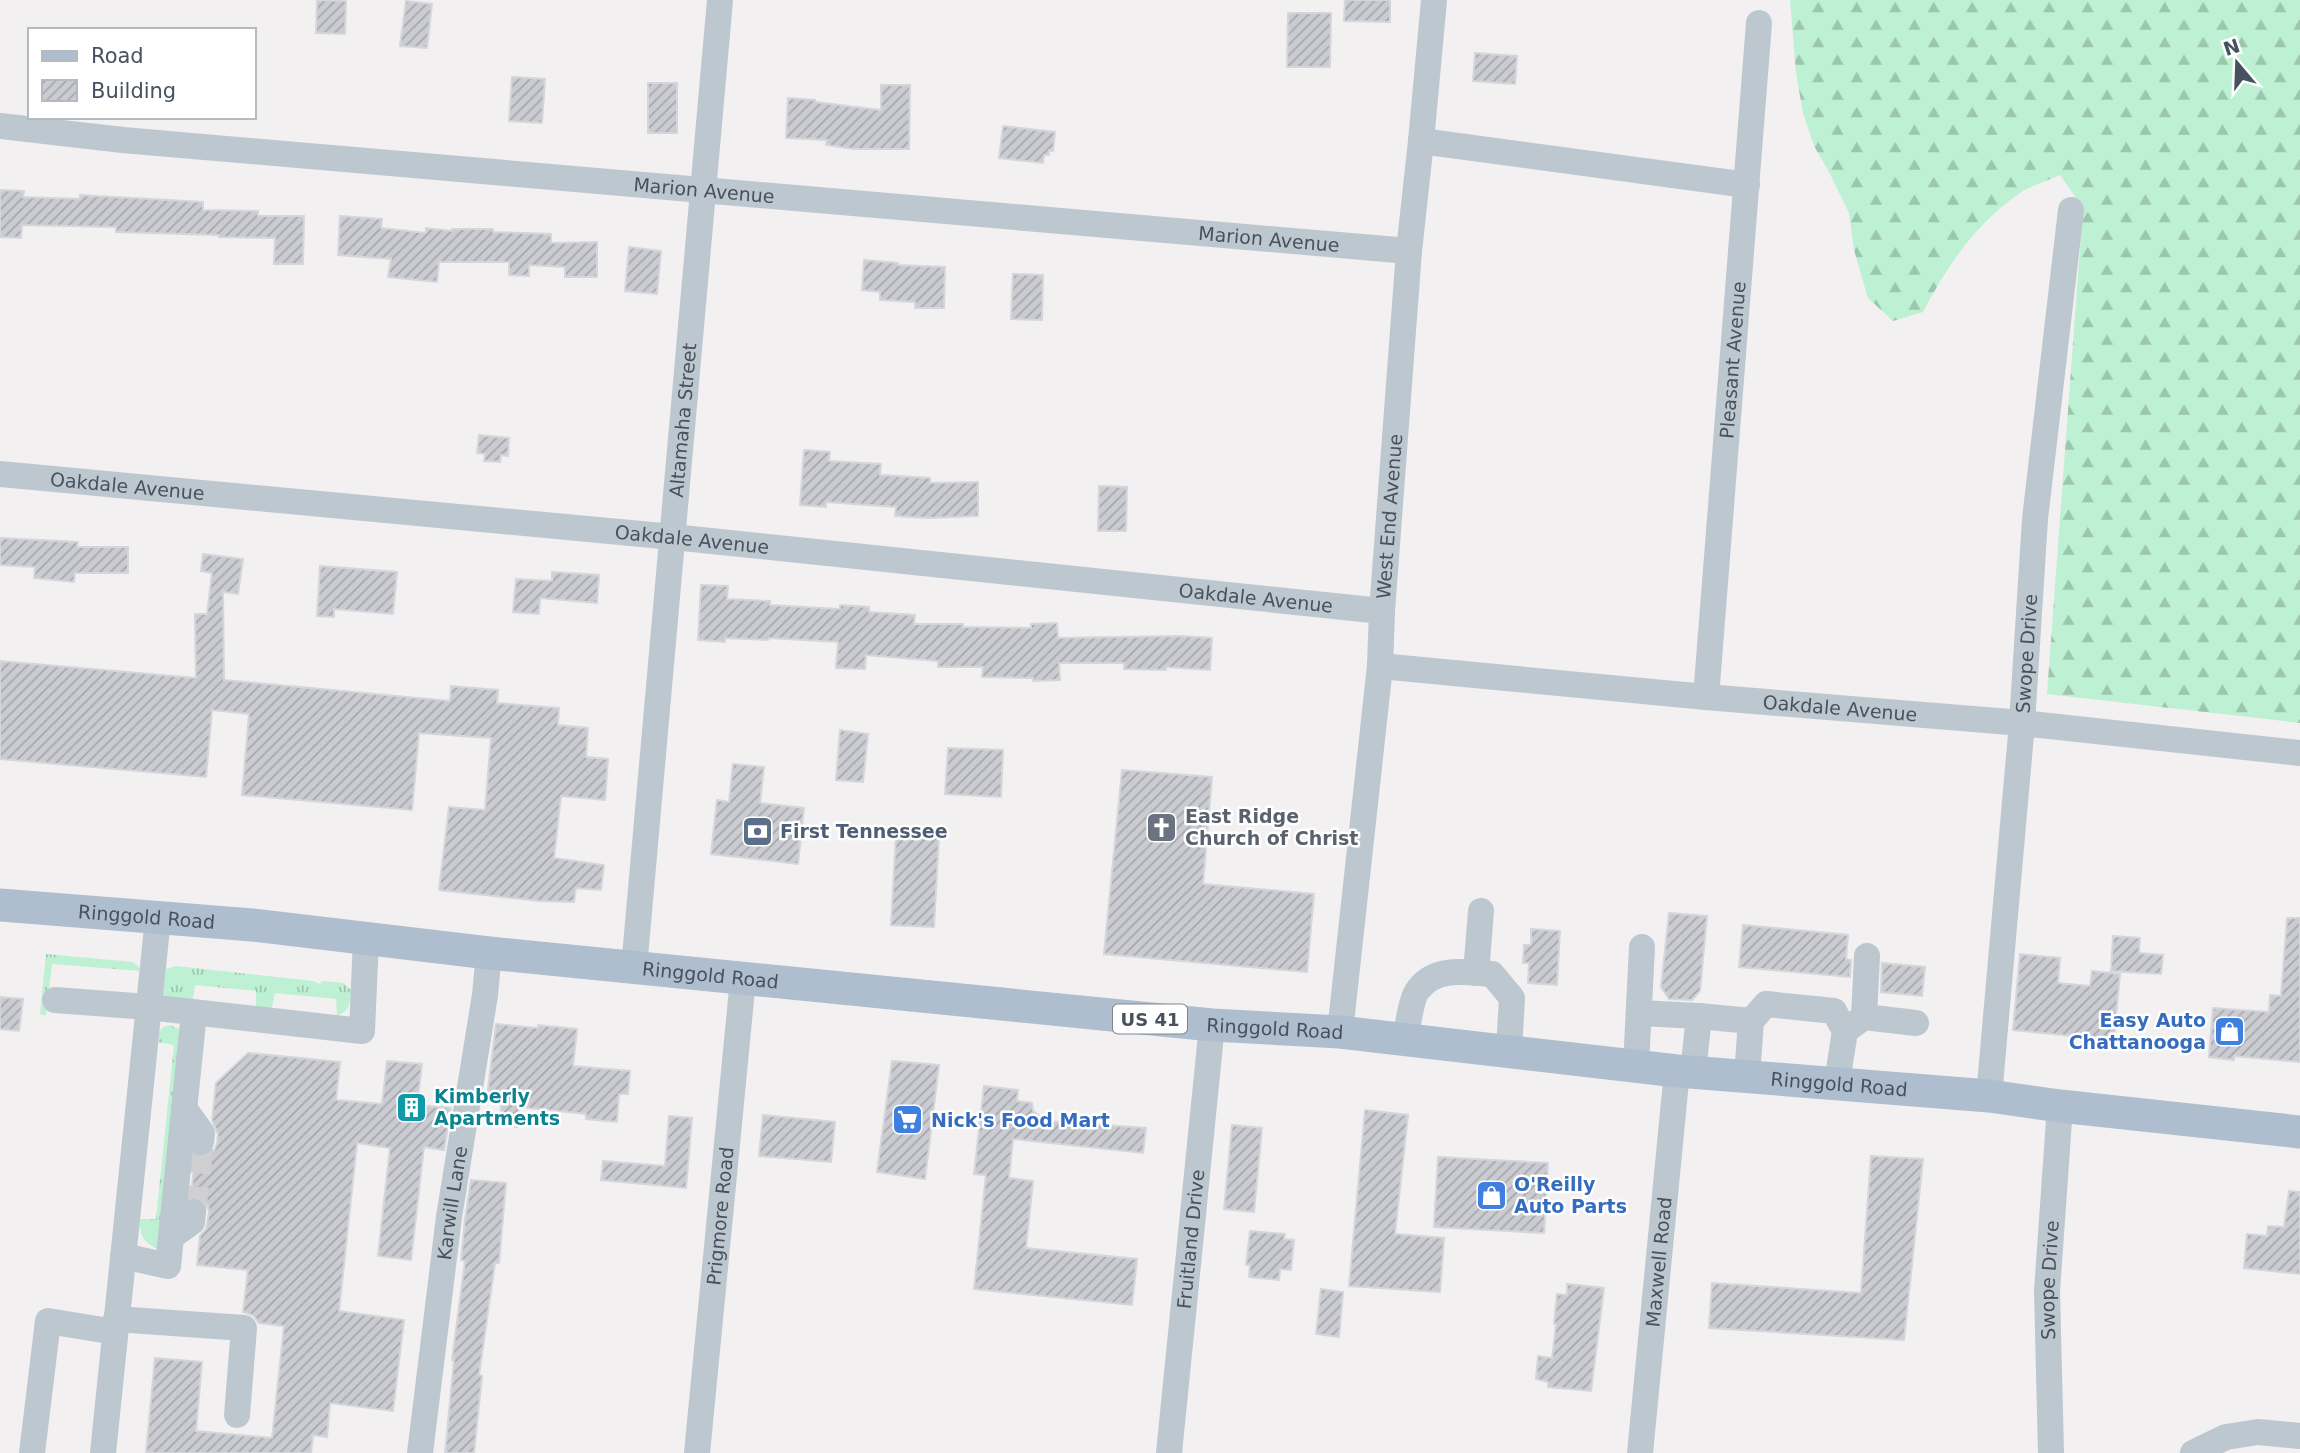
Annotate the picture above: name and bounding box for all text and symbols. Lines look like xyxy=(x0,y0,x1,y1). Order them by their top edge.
legend xyxy=(28,28,256,119)
north arrow xyxy=(2202,28,2272,98)
text: N xyxy=(2220,34,2243,60)
text: Road xyxy=(91,44,144,68)
text: Building xyxy=(91,79,176,103)
street label: Marion Avenue xyxy=(633,173,775,207)
street label: Marion Avenue xyxy=(1198,222,1340,256)
street label: Pleasant Avenue xyxy=(1715,280,1750,440)
street label: Altamaha Street xyxy=(665,342,700,498)
street label: West End Avenue xyxy=(1372,433,1406,600)
street label: Oakdale Avenue xyxy=(49,468,206,504)
street label: Oakdale Avenue xyxy=(614,521,770,558)
street label: Oakdale Avenue xyxy=(1178,579,1334,617)
street label: Swope Drive xyxy=(2012,593,2041,714)
street label: Oakdale Avenue xyxy=(1762,691,1918,725)
place label: East Ridge Church of Christ xyxy=(1185,805,1358,849)
church icon: East Ridge Church of Christ xyxy=(1145,810,1179,844)
bank icon: First Tennessee xyxy=(740,814,774,848)
place label: First Tennessee xyxy=(780,820,948,842)
street label: Ringgold Road xyxy=(77,900,216,933)
street label: Ringgold Road xyxy=(641,957,780,993)
road number: US 41 xyxy=(1113,1004,1187,1034)
place label: Easy Auto Chattanooga xyxy=(2069,1009,2206,1053)
street label: Ringgold Road xyxy=(1206,1014,1344,1043)
shop icon: Easy Auto Chattanooga xyxy=(2212,1014,2246,1048)
street label: Ringgold Road xyxy=(1770,1068,1908,1100)
place label: Kimberly Apartments xyxy=(434,1085,560,1129)
building icon: Kimberly Apartments xyxy=(394,1090,428,1124)
supermarket icon: Nick's Food Mart xyxy=(891,1103,925,1137)
place label: Nick's Food Mart xyxy=(931,1109,1110,1131)
street label: Karwill Lane xyxy=(433,1144,471,1261)
street label: Prigmore Road xyxy=(702,1146,738,1286)
street label: Fruitland Drive xyxy=(1173,1168,1208,1310)
place label: O'Reilly Auto Parts xyxy=(1514,1173,1627,1217)
shop icon: O'Reilly Auto Parts xyxy=(1474,1178,1508,1212)
street label: Maxwell Road xyxy=(1641,1196,1676,1328)
street label: Swope Drive xyxy=(2036,1220,2063,1340)

